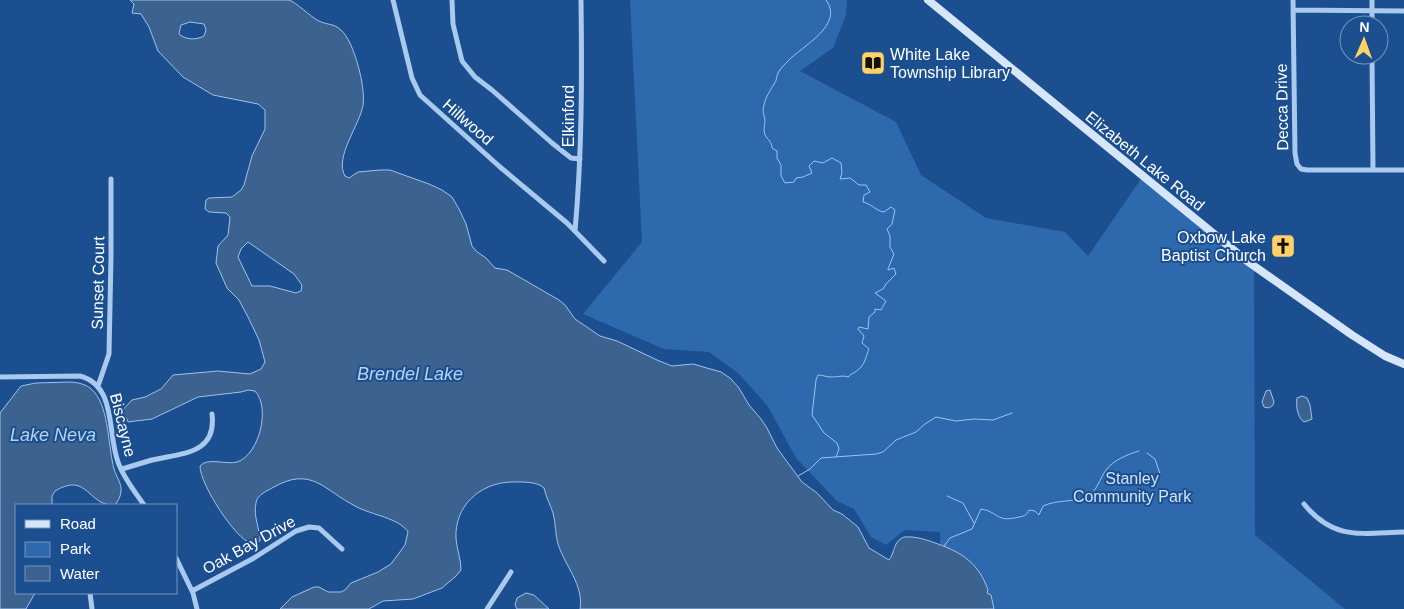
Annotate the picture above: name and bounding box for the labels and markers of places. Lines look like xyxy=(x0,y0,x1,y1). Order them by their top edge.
place label: White Lake Township Library xyxy=(890,46,1010,81)
library icon: White Lake Township Library xyxy=(860,50,886,76)
place label: Oxbow Lake Baptist Church xyxy=(1161,229,1266,264)
church icon: Oxbow Lake Baptist Church xyxy=(1270,233,1296,259)

